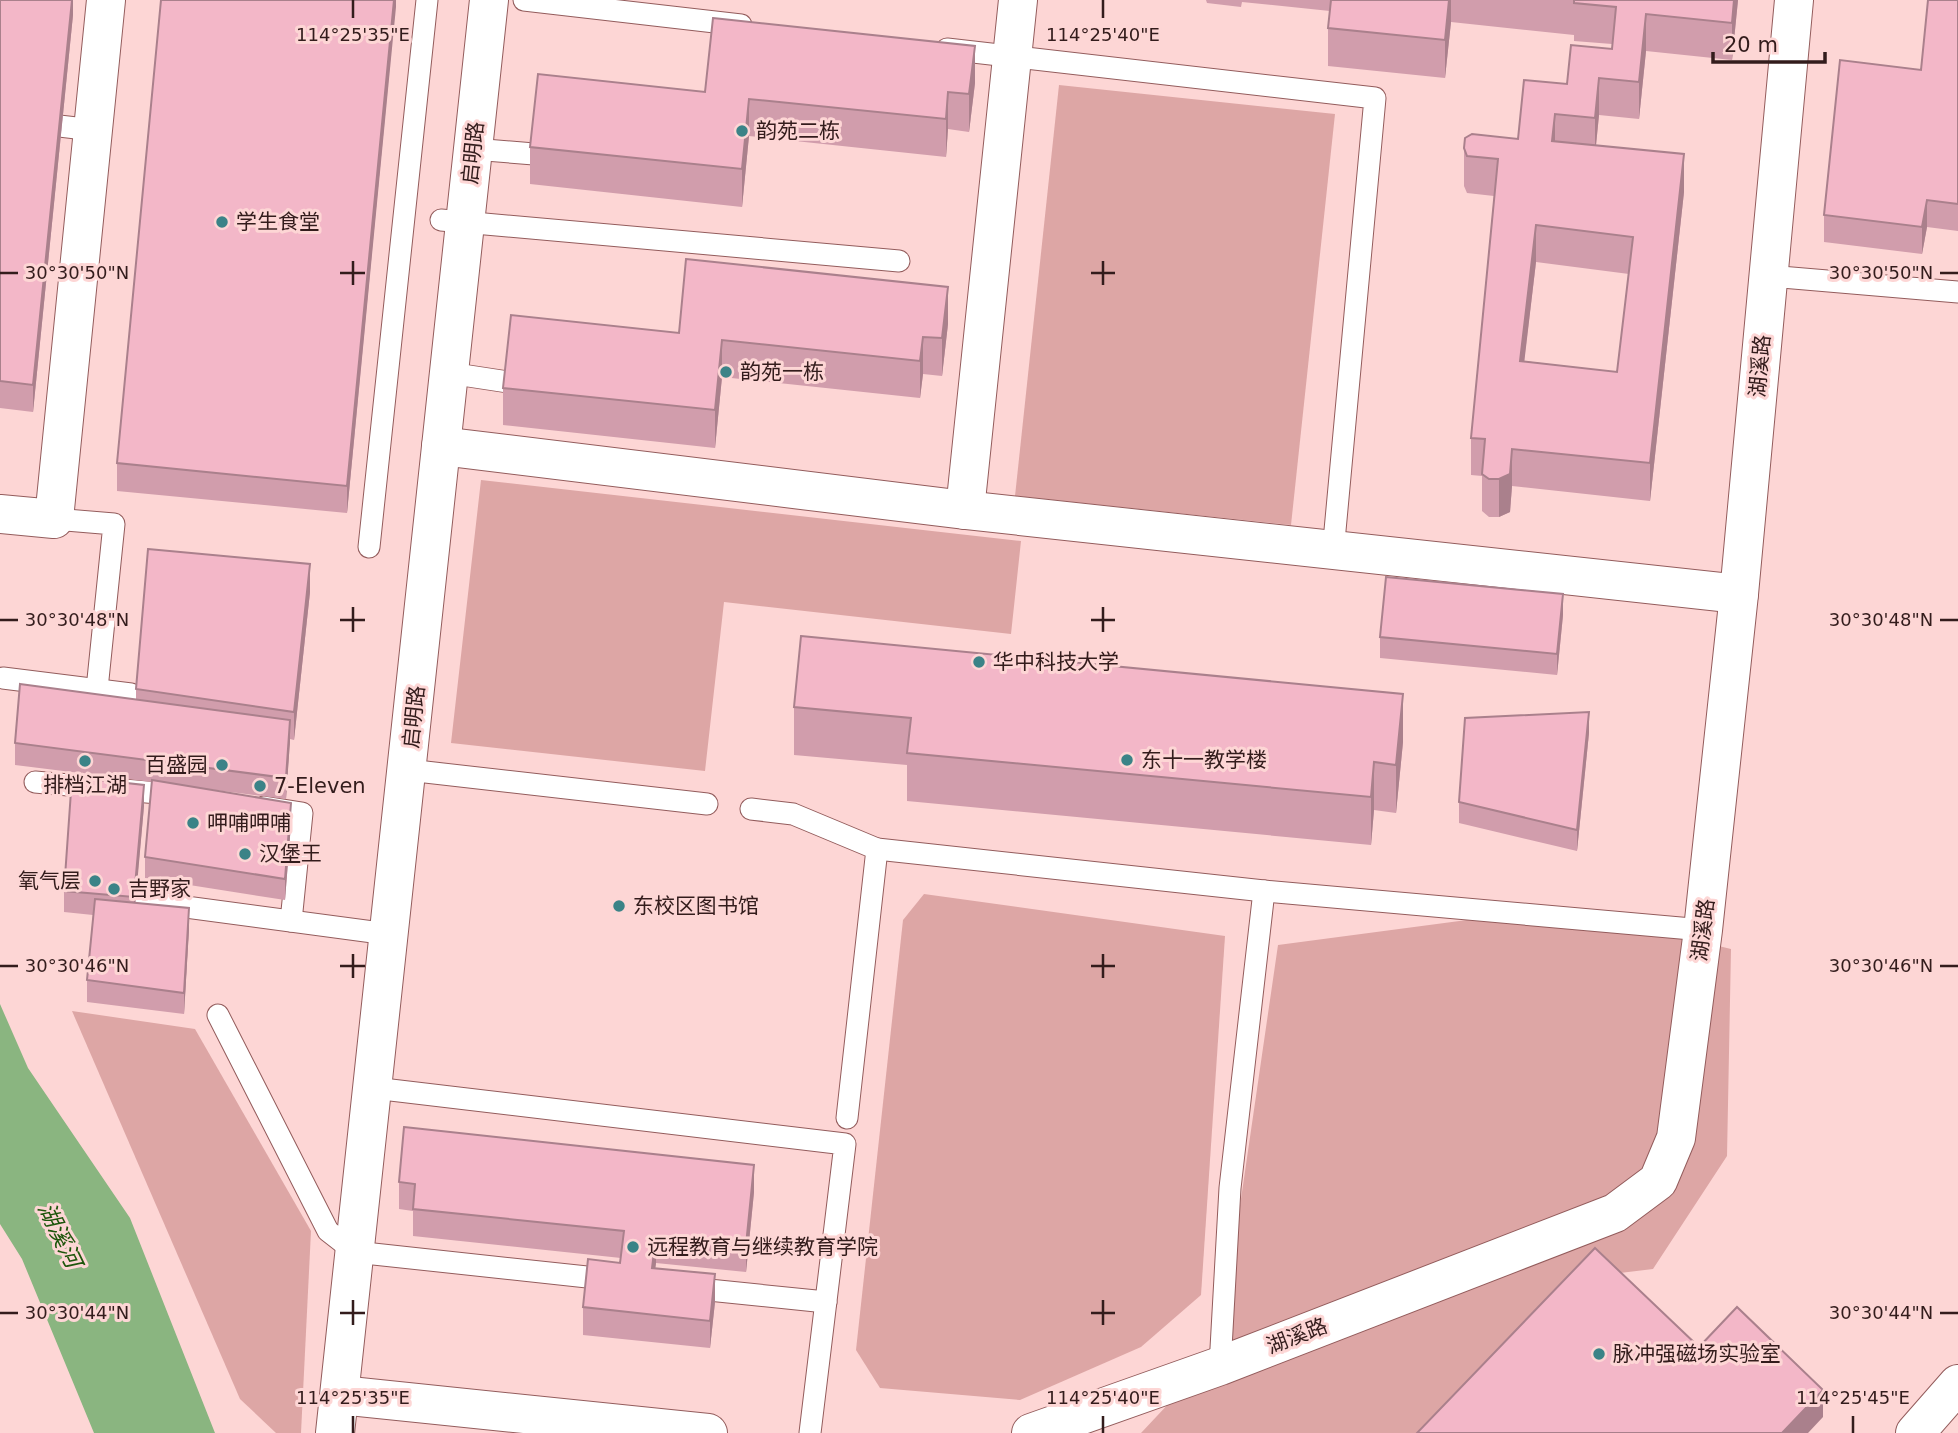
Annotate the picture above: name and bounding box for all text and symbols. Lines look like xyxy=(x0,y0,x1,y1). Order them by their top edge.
scale bar xyxy=(1713,21,1825,65)
text: 114°25'35"E xyxy=(296,24,410,45)
text: 114°25'40"E xyxy=(1046,24,1160,45)
text: 20 m xyxy=(1724,33,1778,57)
place label: 韵苑二栋 xyxy=(756,119,840,143)
street label: 启明路 xyxy=(458,120,488,186)
marker: 韵苑二栋 xyxy=(734,123,750,139)
place label: 学生食堂 xyxy=(236,210,320,234)
marker: 学生食堂 xyxy=(214,214,230,230)
text: 30°30'50"N xyxy=(25,262,129,283)
text: 30°30'50"N xyxy=(1829,262,1933,283)
street label: 湖溪路 xyxy=(1745,334,1775,398)
place label: 韵苑一栋 xyxy=(740,360,824,384)
marker: 韵苑一栋 xyxy=(718,364,734,380)
text: 30°30'48"N xyxy=(25,609,129,630)
text: 30°30'48"N xyxy=(1829,609,1933,630)
place label: 华中科技大学 xyxy=(993,650,1119,674)
marker: 华中科技大学 xyxy=(971,654,987,670)
street label: 启明路 xyxy=(399,684,429,750)
place label: 东十一教学楼 xyxy=(1141,748,1267,772)
marker: 东十一教学楼 xyxy=(1119,752,1135,768)
marker: 排档江湖 xyxy=(77,753,93,769)
place label: 百盛园 xyxy=(145,753,208,777)
marker: 百盛园 xyxy=(214,757,230,773)
place label: 排档江湖 xyxy=(43,773,127,797)
place label: 7-Eleven xyxy=(274,774,366,798)
marker: 7-Eleven xyxy=(252,778,268,794)
place label: 呷哺呷哺 xyxy=(207,811,291,835)
marker: 呷哺呷哺 xyxy=(185,815,201,831)
place label: 汉堡王 xyxy=(259,842,322,866)
marker: 汉堡王 xyxy=(237,846,253,862)
place label: 氧气层 xyxy=(18,869,81,893)
marker: 氧气层 xyxy=(87,873,103,889)
place label: 吉野家 xyxy=(128,877,191,901)
marker: 吉野家 xyxy=(106,881,122,897)
place label: 东校区图书馆 xyxy=(633,894,759,918)
street label: 湖溪路 xyxy=(1687,897,1719,963)
marker: 东校区图书馆 xyxy=(611,898,627,914)
text: 30°30'46"N xyxy=(25,955,129,976)
text: 30°30'46"N xyxy=(1829,955,1933,976)
water label: 湖溪河 xyxy=(33,1198,89,1275)
place label: 远程教育与继续教育学院 xyxy=(647,1235,878,1259)
marker: 远程教育与继续教育学院 xyxy=(625,1239,641,1255)
text: 30°30'44"N xyxy=(25,1302,129,1323)
text: 30°30'44"N xyxy=(1829,1302,1933,1323)
street label: 湖溪路 xyxy=(1263,1314,1331,1358)
place label: 脉冲强磁场实验室 xyxy=(1613,1342,1781,1366)
marker: 脉冲强磁场实验室 xyxy=(1591,1346,1607,1362)
text: 114°25'35"E xyxy=(296,1387,410,1408)
text: 114°25'40"E xyxy=(1046,1387,1160,1408)
text: 114°25'45"E xyxy=(1796,1387,1910,1408)

